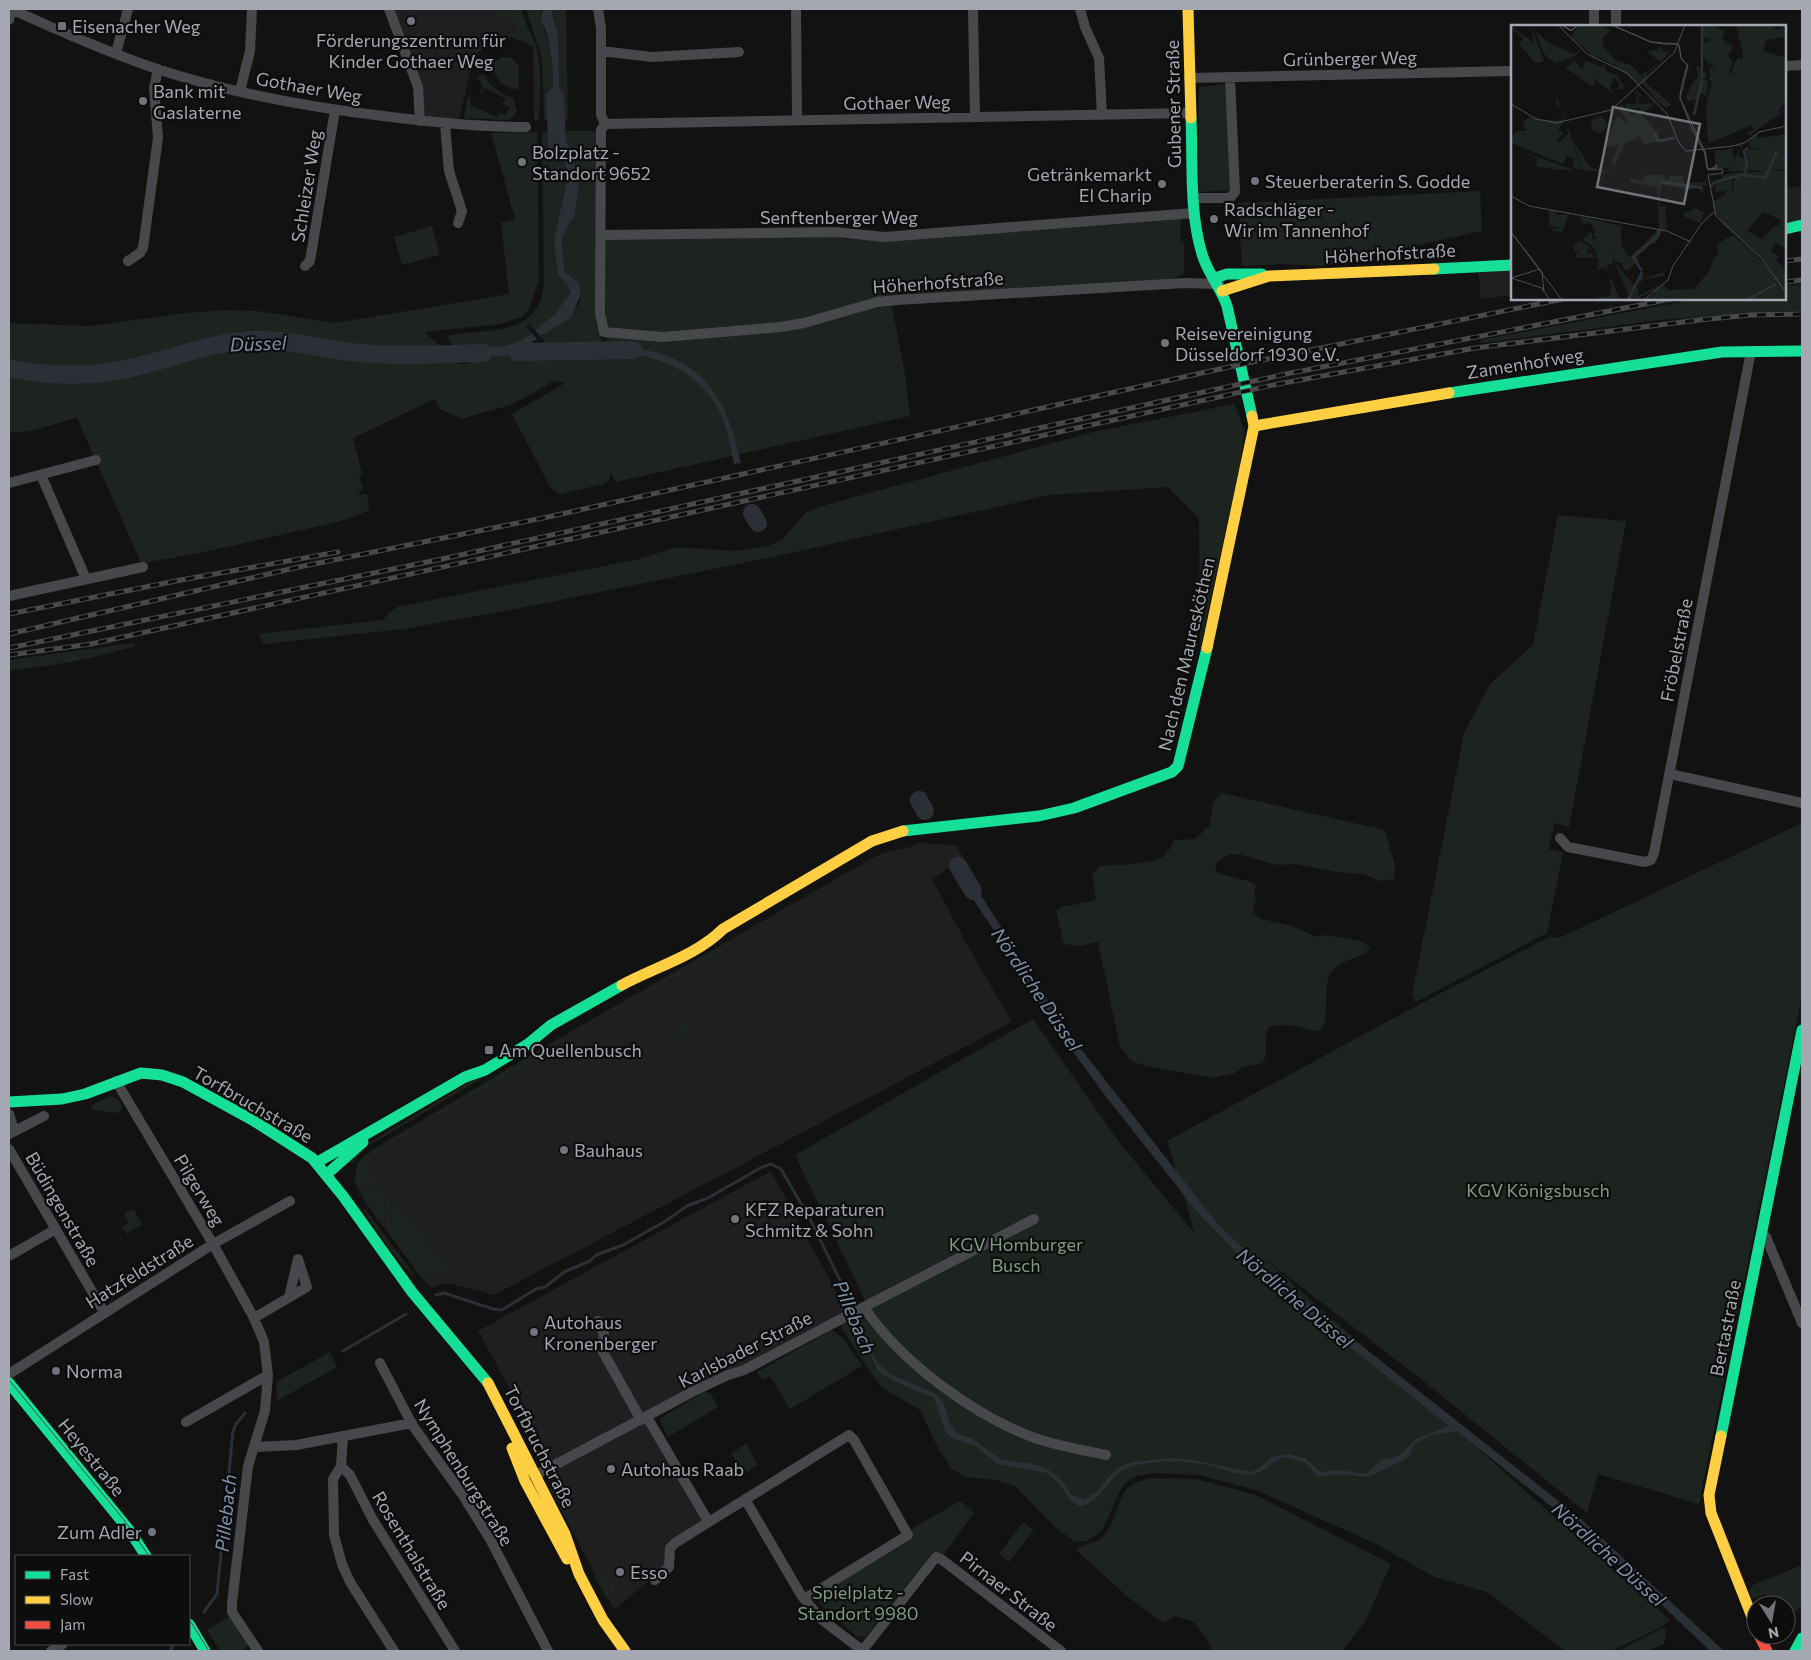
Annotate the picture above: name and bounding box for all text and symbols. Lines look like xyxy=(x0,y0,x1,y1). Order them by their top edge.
place label: Eisenacher Weg xyxy=(72,15,201,37)
marker: Förderungszentrum für Kinder Gothaer Weg xyxy=(405,15,417,27)
marker: Eisenacher Weg xyxy=(56,20,68,32)
inset map xyxy=(1511,25,1786,300)
place label: Förderungszentrum für Kinder Gothaer Weg xyxy=(316,29,506,72)
street label: Gubener Straße xyxy=(1161,40,1185,168)
street label: Grünberger Weg xyxy=(1283,46,1417,70)
street label: Gothaer Weg xyxy=(254,67,364,107)
place label: Bank mit Gaslaterne xyxy=(153,80,242,123)
street label: Gothaer Weg xyxy=(843,90,951,114)
marker: Bank mit Gaslaterne xyxy=(137,95,149,107)
street label: Schleizer Weg xyxy=(286,128,326,244)
place label: Bolzplatz - Standort 9652 xyxy=(532,141,651,184)
marker: Bolzplatz - Standort 9652 xyxy=(516,156,528,168)
place label: Getränkemarkt El Charip xyxy=(1027,163,1152,206)
place label: Steuerberaterin S. Godde xyxy=(1265,170,1470,192)
marker: Steuerberaterin S. Godde xyxy=(1249,175,1261,187)
marker: Getränkemarkt El Charip xyxy=(1156,178,1168,190)
place label: Radschläger - Wir im Tannenhof xyxy=(1224,198,1370,241)
street label: Senftenberger Weg xyxy=(760,206,918,228)
marker: Radschläger - Wir im Tannenhof xyxy=(1208,213,1220,225)
street label: Höherhofstraße xyxy=(1324,239,1456,267)
street label: Höherhofstraße xyxy=(872,266,1004,298)
place label: Reisevereinigung Düsseldorf 1930 e.V. xyxy=(1175,322,1340,365)
water label: Düssel xyxy=(229,330,288,355)
marker: Reisevereinigung Düsseldorf 1930 e.V. xyxy=(1159,337,1171,349)
street label: Zamenhofweg xyxy=(1465,343,1585,383)
street label: Nach den Mauresköthen xyxy=(1153,555,1219,753)
street label: Fröbelstraße xyxy=(1655,596,1697,704)
water label: Nördliche Düssel xyxy=(987,923,1088,1056)
place label: Am Quellenbusch xyxy=(499,1039,642,1061)
marker: Am Quellenbusch xyxy=(483,1044,495,1056)
street label: Torfbruchstraße xyxy=(189,1061,317,1147)
place label: Bauhaus xyxy=(574,1139,643,1161)
marker: Bauhaus xyxy=(558,1144,570,1156)
street label: Büdingenstraße xyxy=(21,1148,105,1270)
street label: Pilgerweg xyxy=(170,1150,230,1230)
park label: KGV Königsbusch xyxy=(1466,1179,1610,1201)
place label: KFZ Reparaturen Schmitz & Sohn xyxy=(745,1198,885,1241)
marker: KFZ Reparaturen Schmitz & Sohn xyxy=(729,1213,741,1225)
street label: Hatzfeldstraße xyxy=(81,1229,197,1313)
park label: KGV Homburger Busch xyxy=(949,1233,1083,1276)
water label: Nördliche Düssel xyxy=(1232,1243,1359,1354)
water label: Pillebach xyxy=(829,1277,881,1357)
street label: Bertastraße xyxy=(1705,1278,1745,1378)
street label: Karlsbader Straße xyxy=(675,1306,815,1392)
place label: Autohaus Kronenberger xyxy=(544,1311,657,1354)
marker: Autohaus Kronenberger xyxy=(528,1326,540,1338)
place label: Norma xyxy=(66,1360,123,1382)
marker: Norma xyxy=(50,1365,62,1377)
street label: Torfbruchstraße xyxy=(500,1381,580,1511)
street label: Nymphenburgstraße xyxy=(410,1394,518,1550)
street label: Heyestraße xyxy=(54,1414,130,1500)
place label: Autohaus Raab xyxy=(621,1458,744,1480)
marker: Autohaus Raab xyxy=(605,1463,617,1475)
water label: Pillebach xyxy=(209,1473,241,1553)
street label: Rosenthalstraße xyxy=(368,1487,456,1613)
water label: Nördliche Düssel xyxy=(1548,1497,1671,1612)
place label: Zum Adler xyxy=(57,1521,142,1543)
marker: Zum Adler xyxy=(146,1526,158,1538)
street label: Pirnaer Straße xyxy=(956,1546,1062,1636)
legend xyxy=(15,1555,190,1645)
place label: Esso xyxy=(630,1561,668,1583)
text: Fast xyxy=(60,1565,89,1583)
marker: Esso xyxy=(614,1566,626,1578)
park label: Spielplatz - Standort 9980 xyxy=(797,1581,919,1624)
text: Slow xyxy=(60,1590,93,1608)
north arrow xyxy=(1746,1595,1796,1645)
text: Jam xyxy=(60,1615,85,1633)
text: N xyxy=(1767,1624,1780,1643)

